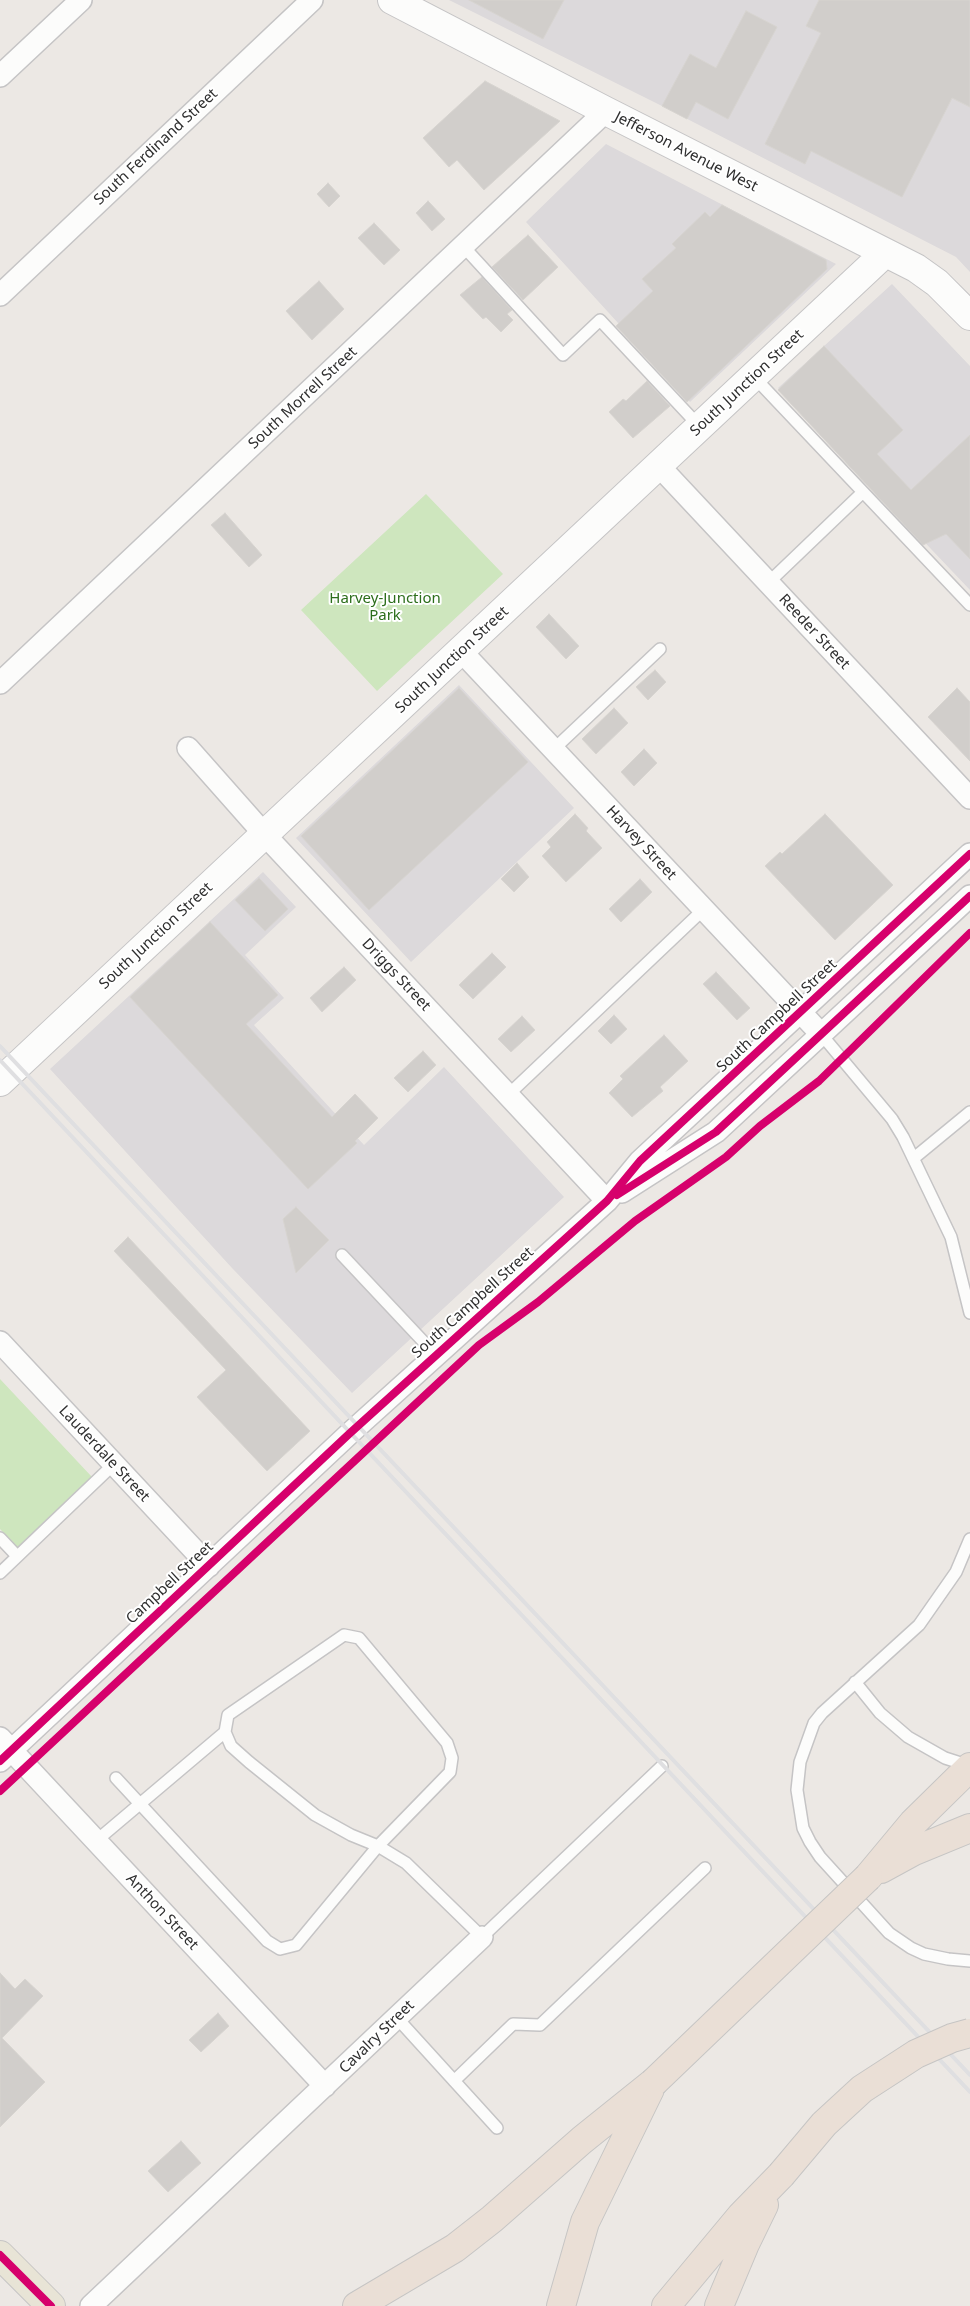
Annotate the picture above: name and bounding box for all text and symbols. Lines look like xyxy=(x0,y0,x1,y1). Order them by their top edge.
street label: South Ferdinand Street xyxy=(90,85,222,209)
street label: Jefferson Avenue West xyxy=(611,108,761,196)
street label: South Junction Street xyxy=(687,326,807,440)
street label: South Morrell Street xyxy=(245,343,361,453)
park label: Harvey-Junction Park xyxy=(329,590,441,625)
street label: Reeder Street xyxy=(775,591,853,673)
street label: South Junction Street xyxy=(392,603,512,717)
street label: Harvey Street xyxy=(602,802,680,884)
street label: South Junction Street xyxy=(96,879,216,993)
street label: Driggs Street xyxy=(358,935,434,1015)
street label: South Campbell Street xyxy=(713,956,841,1076)
street label: South Campbell Street xyxy=(408,1244,538,1362)
street label: Lauderdale Street xyxy=(55,1402,153,1506)
street label: Campbell Street xyxy=(123,1538,217,1628)
street label: Anthon Street xyxy=(122,1870,202,1954)
street label: Cavalry Street xyxy=(336,1997,418,2077)

